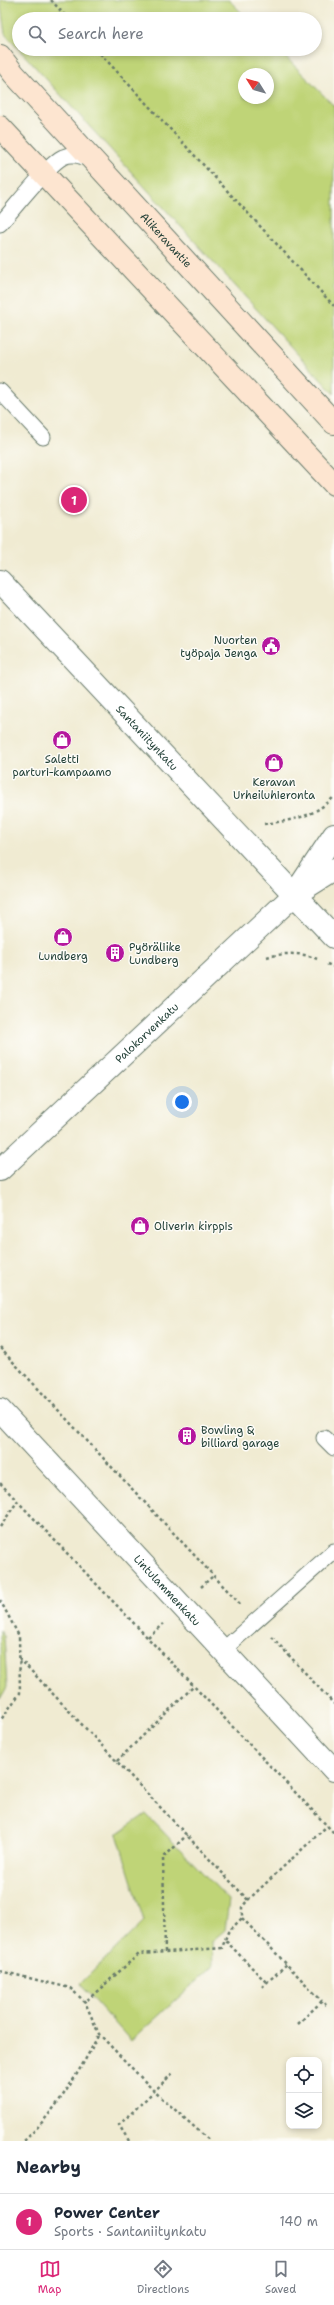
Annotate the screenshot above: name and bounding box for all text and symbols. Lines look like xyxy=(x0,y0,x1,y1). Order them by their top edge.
search box xyxy=(12,12,322,56)
icon: search xyxy=(26,23,48,45)
text: Search here xyxy=(58,24,144,44)
north arrow xyxy=(238,68,274,104)
street label: Alikeravantie xyxy=(137,209,195,271)
pin: 1 xyxy=(61,485,87,515)
place label: Nuorten työpaja Jenga xyxy=(180,633,257,661)
public building icon: Nuorten työpaja Jenga xyxy=(260,635,282,657)
street label: Santaniitynkatu xyxy=(113,702,182,774)
shop icon: Saletti parturi-kampaamo xyxy=(51,729,73,751)
place label: Saletti parturi-kampaamo xyxy=(12,752,112,780)
shop icon: Keravan Urheiluhieronta xyxy=(263,752,285,774)
place label: Keravan Urheiluhieronta xyxy=(233,775,315,803)
shop icon: Lundberg xyxy=(52,926,74,948)
place label: Pyöräliike Lundberg xyxy=(129,940,181,968)
building icon: Pyöräliike Lundberg xyxy=(104,942,126,964)
place label: Lundberg xyxy=(38,949,88,964)
street label: Palokorvenkatu xyxy=(112,999,182,1066)
your location xyxy=(172,1092,192,1112)
shop icon: Oliverin kirppis xyxy=(129,1215,151,1237)
place label: Oliverin kirppis xyxy=(154,1219,233,1234)
place label: Bowling & billiard garage xyxy=(201,1423,280,1451)
building icon: Bowling & billiard garage xyxy=(176,1425,198,1447)
street label: Lintulammenkatu xyxy=(131,1552,204,1629)
map controls xyxy=(286,2057,322,2129)
button: locate xyxy=(286,2057,322,2093)
button: layers xyxy=(286,2093,322,2129)
text: Nearby xyxy=(16,2156,81,2178)
text: Power Center xyxy=(54,2203,160,2223)
text: 1 xyxy=(26,2213,32,2230)
text: 140 m xyxy=(279,2213,318,2230)
text: Sports · Santaniitynkatu xyxy=(54,2223,207,2240)
tab: Map xyxy=(38,2258,61,2297)
tab: Directions xyxy=(137,2258,189,2297)
tab: Saved xyxy=(265,2258,296,2297)

